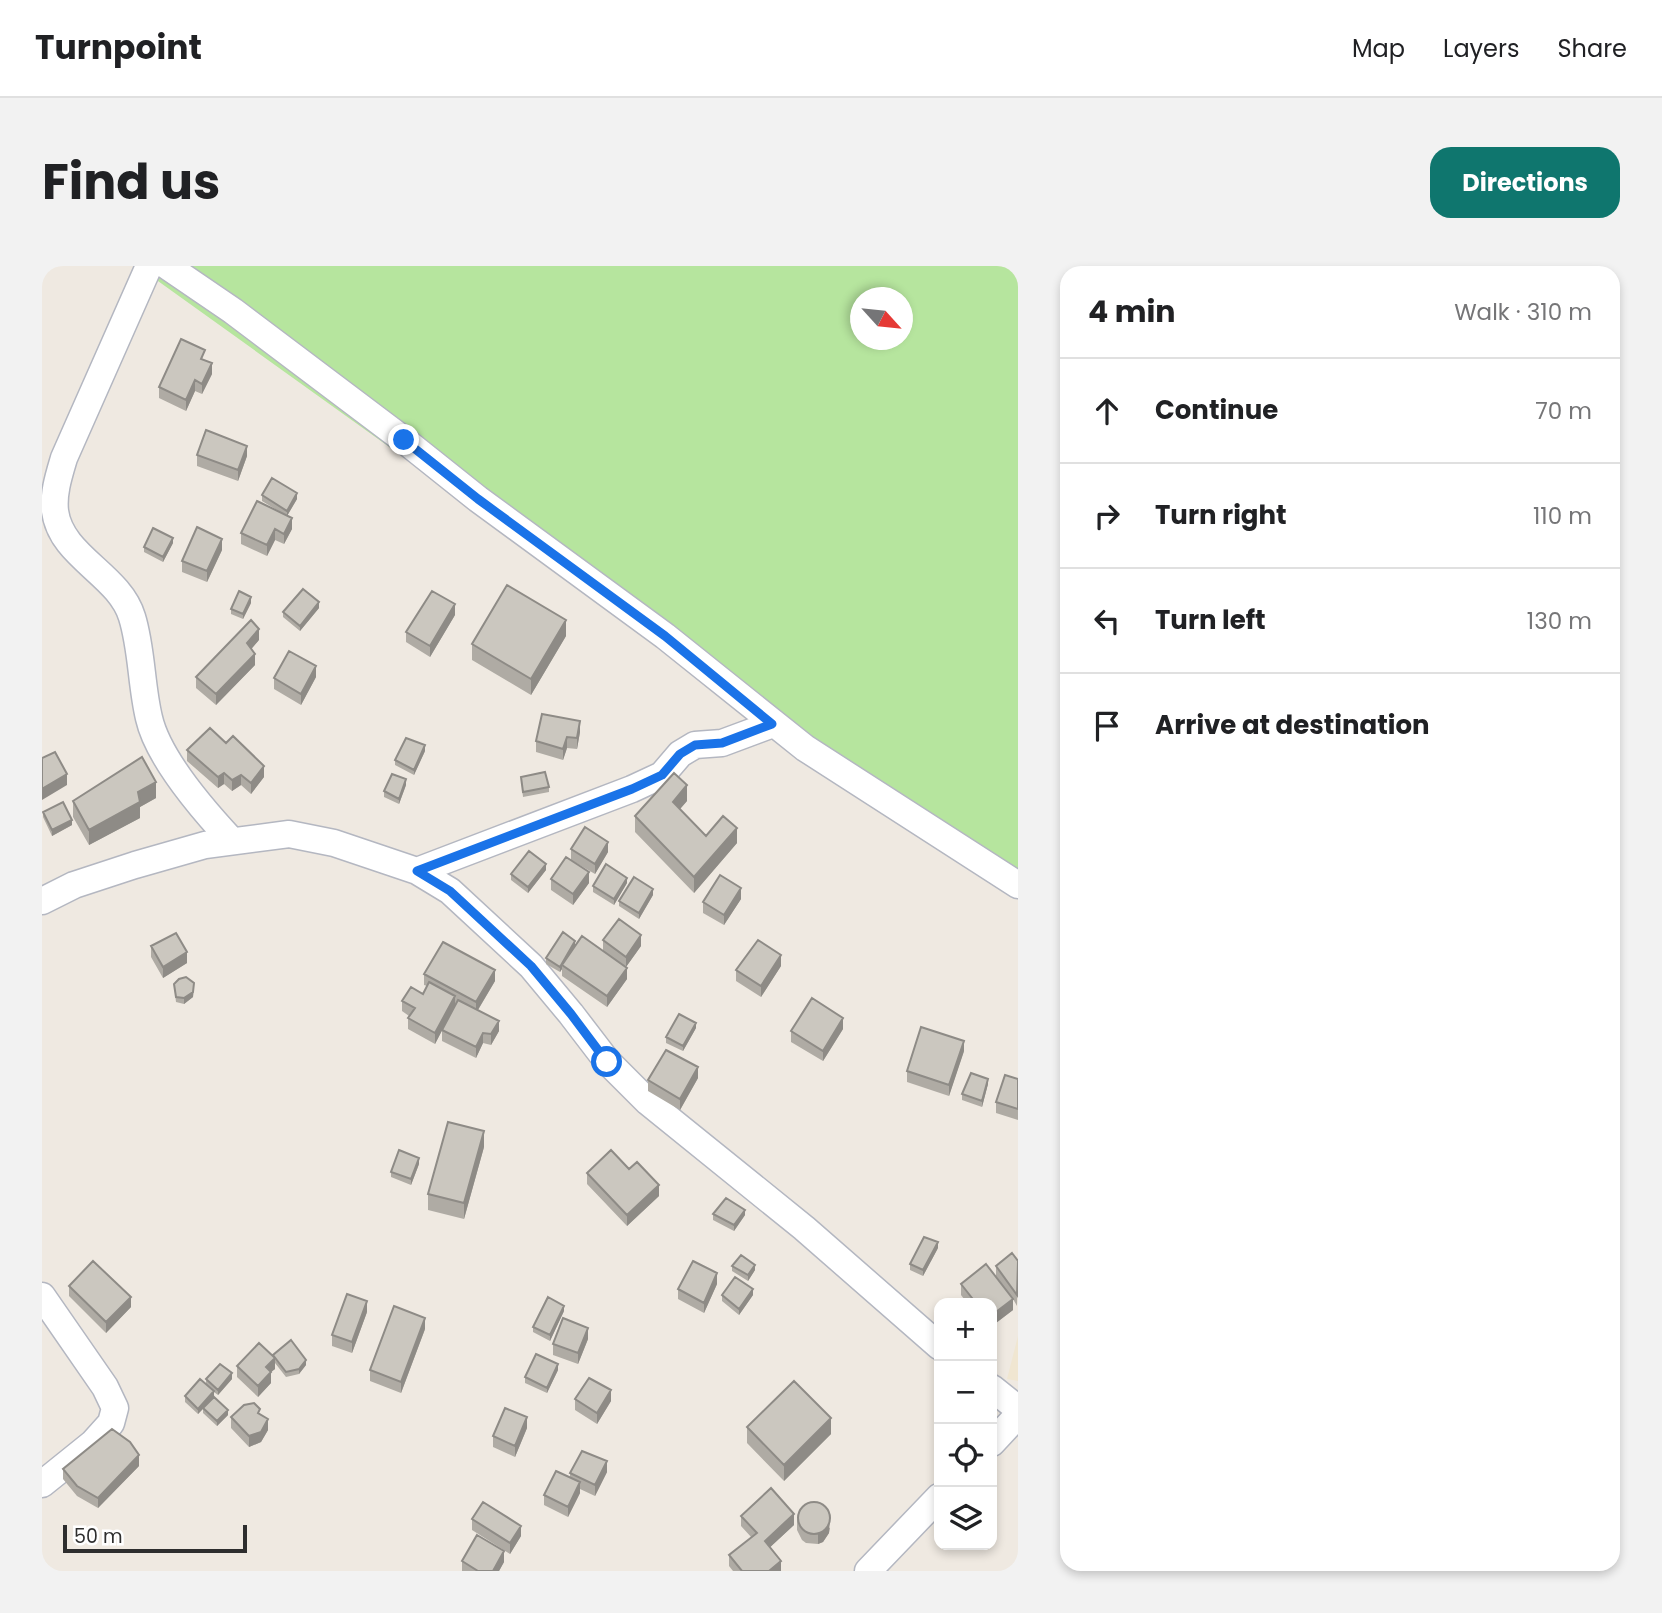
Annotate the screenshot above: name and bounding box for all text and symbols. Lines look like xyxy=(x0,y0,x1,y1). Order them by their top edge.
text: Turnpoint xyxy=(35,24,202,71)
text: Map xyxy=(1352,32,1405,65)
text: Layers xyxy=(1443,32,1519,65)
text: Share xyxy=(1557,32,1627,65)
button: Directions xyxy=(1430,147,1620,218)
text: Find us xyxy=(42,148,220,216)
north arrow xyxy=(850,287,913,350)
text: 4 min xyxy=(1088,290,1176,333)
text: Walk · 310 m xyxy=(1454,296,1592,328)
icon: ahead xyxy=(1088,392,1126,430)
text: Continue xyxy=(1155,392,1278,428)
text: 70 m xyxy=(1535,395,1592,427)
route end xyxy=(388,424,419,455)
icon: right xyxy=(1088,497,1126,535)
text: Turn right xyxy=(1155,497,1287,533)
text: 110 m xyxy=(1533,500,1592,532)
icon: left xyxy=(1088,602,1126,640)
text: Turn left xyxy=(1155,602,1266,638)
text: 130 m xyxy=(1527,605,1592,637)
icon: arrive xyxy=(1088,707,1126,745)
text: Arrive at destination xyxy=(1155,707,1430,743)
route start xyxy=(591,1046,622,1077)
map controls xyxy=(934,1298,997,1550)
button: + xyxy=(934,1298,997,1361)
button: − xyxy=(934,1361,997,1424)
button: locate xyxy=(934,1424,997,1487)
button: layers xyxy=(934,1487,997,1550)
scale bar xyxy=(63,1522,247,1554)
text: 50 m xyxy=(74,1523,123,1550)

